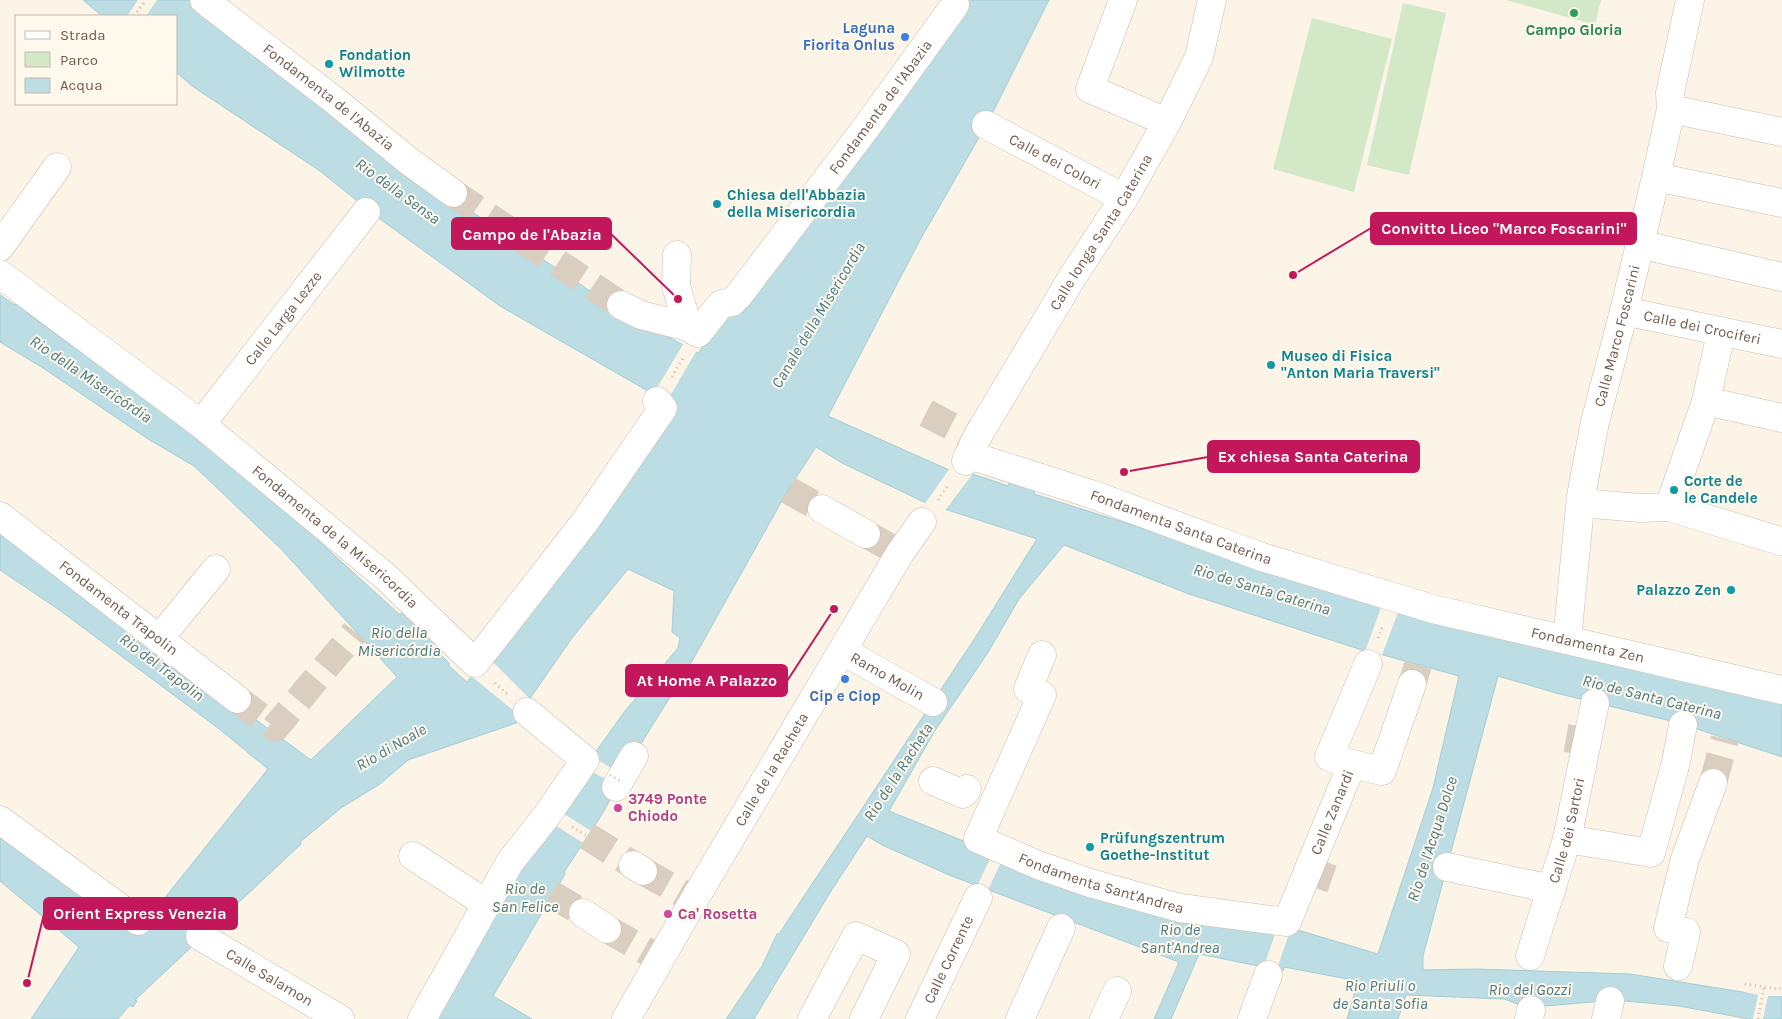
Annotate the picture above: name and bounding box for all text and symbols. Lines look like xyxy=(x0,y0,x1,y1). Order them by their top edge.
marker: Campo Gloria xyxy=(1568,7,1580,19)
legend xyxy=(15,15,178,105)
place label: Laguna Fiorita Onlus xyxy=(803,19,895,54)
place label: Campo Gloria xyxy=(1526,21,1622,39)
text: Strada xyxy=(60,26,106,44)
marker: Laguna Fiorita Onlus xyxy=(899,31,911,43)
street label: Fondamenta de l'Abazia xyxy=(825,36,936,178)
street label: Fondamenta de l'Abazia xyxy=(259,40,398,154)
place label: Fondation Wilmotte xyxy=(339,46,411,81)
text: Parco xyxy=(60,51,98,69)
marker: Fondation Wilmotte xyxy=(323,58,335,70)
text: Acqua xyxy=(60,76,102,94)
street label: Calle dei Colori xyxy=(1006,130,1104,193)
street label: Calle longa Santa Caterina xyxy=(1046,151,1156,313)
water label: Rio della Sensa xyxy=(352,154,444,228)
place label: Chiesa dell'Abbazia della Misericordia xyxy=(727,186,866,221)
marker: Chiesa dell'Abbazia della Misericordia xyxy=(711,198,723,210)
callout: Convitto Liceo "Marco Foscarini" xyxy=(1371,213,1636,244)
callout: Campo de l'Abazia xyxy=(452,218,611,249)
text: Convitto Liceo "Marco Foscarini" xyxy=(1381,219,1627,238)
text: Campo de l'Abazia xyxy=(462,225,602,244)
water label: Canale della Misericordia xyxy=(767,239,869,391)
street label: Calle Marco Foscarini xyxy=(1590,263,1644,409)
street label: Calle Larga Lezze xyxy=(241,268,326,369)
street label: Calle dei Crociferi xyxy=(1642,306,1763,348)
water label: Rio della Misericórdia xyxy=(26,331,156,427)
place label: Museo di Fisica "Anton Maria Traversi" xyxy=(1281,347,1440,382)
marker: Museo di Fisica "Anton Maria Traversi" xyxy=(1265,359,1277,371)
callout: Ex chiesa Santa Caterina xyxy=(1208,441,1419,472)
text: Ex chiesa Santa Caterina xyxy=(1218,447,1408,466)
street label: Fondamenta de la Misericordia xyxy=(249,461,422,612)
place label: Corte de le Candele xyxy=(1684,472,1758,507)
marker: Corte de le Candele xyxy=(1668,484,1680,496)
street label: Fondamenta Santa Caterina xyxy=(1088,486,1274,568)
street label: Fondamenta Trapolin xyxy=(56,556,182,659)
water label: Rio de Santa Caterina xyxy=(1191,559,1333,619)
place label: Palazzo Zen xyxy=(1636,581,1721,599)
marker: Palazzo Zen xyxy=(1725,584,1737,596)
water label: Rio della Misericórdia xyxy=(358,623,440,660)
street label: Fondamenta Zen xyxy=(1529,623,1646,667)
water label: Rio del Trapolin xyxy=(116,629,208,705)
street label: Ramo Molin xyxy=(847,648,927,704)
callout: At Home A Palazzo xyxy=(626,665,787,696)
text: At Home A Palazzo xyxy=(637,671,777,690)
water label: Rio de Santa Caterina xyxy=(1581,671,1723,723)
marker: Cip e Ciop xyxy=(839,673,851,685)
place label: Cip e Ciop xyxy=(809,687,881,705)
street label: Calle de la Racheta xyxy=(731,709,812,829)
water label: Rio di Noale xyxy=(353,719,430,775)
water label: Rio de la Racheta xyxy=(859,719,937,825)
street label: Calle Zanardi xyxy=(1307,767,1358,857)
water label: Rio de l'Acqua Dolce xyxy=(1403,774,1461,904)
street label: Calle dei Sartori xyxy=(1545,776,1588,885)
place label: 3749 Ponte Chiodo xyxy=(628,790,707,825)
marker: 3749 Ponte Chiodo xyxy=(612,802,624,814)
place label: Prüfungszentrum Goethe-Institut xyxy=(1100,829,1225,864)
marker: Prüfungszentrum Goethe-Institut xyxy=(1084,841,1096,853)
street label: Fondamenta Sant'Andrea xyxy=(1016,849,1186,918)
water label: Rio de San Felice xyxy=(492,879,559,916)
callout: Orient Express Venezia xyxy=(44,898,237,929)
text: Orient Express Venezia xyxy=(53,904,227,923)
place label: Ca' Rosetta xyxy=(678,905,757,923)
marker: Ca' Rosetta xyxy=(662,908,674,920)
street label: Calle Corrente xyxy=(920,913,977,1006)
water label: Rio de Sant'Andrea xyxy=(1140,920,1220,957)
street label: Calle Salamon xyxy=(223,945,317,1010)
water label: Rio Priuli o de Santa Sofia xyxy=(1332,976,1428,1013)
water label: Rio del Gozzi xyxy=(1489,980,1571,999)

